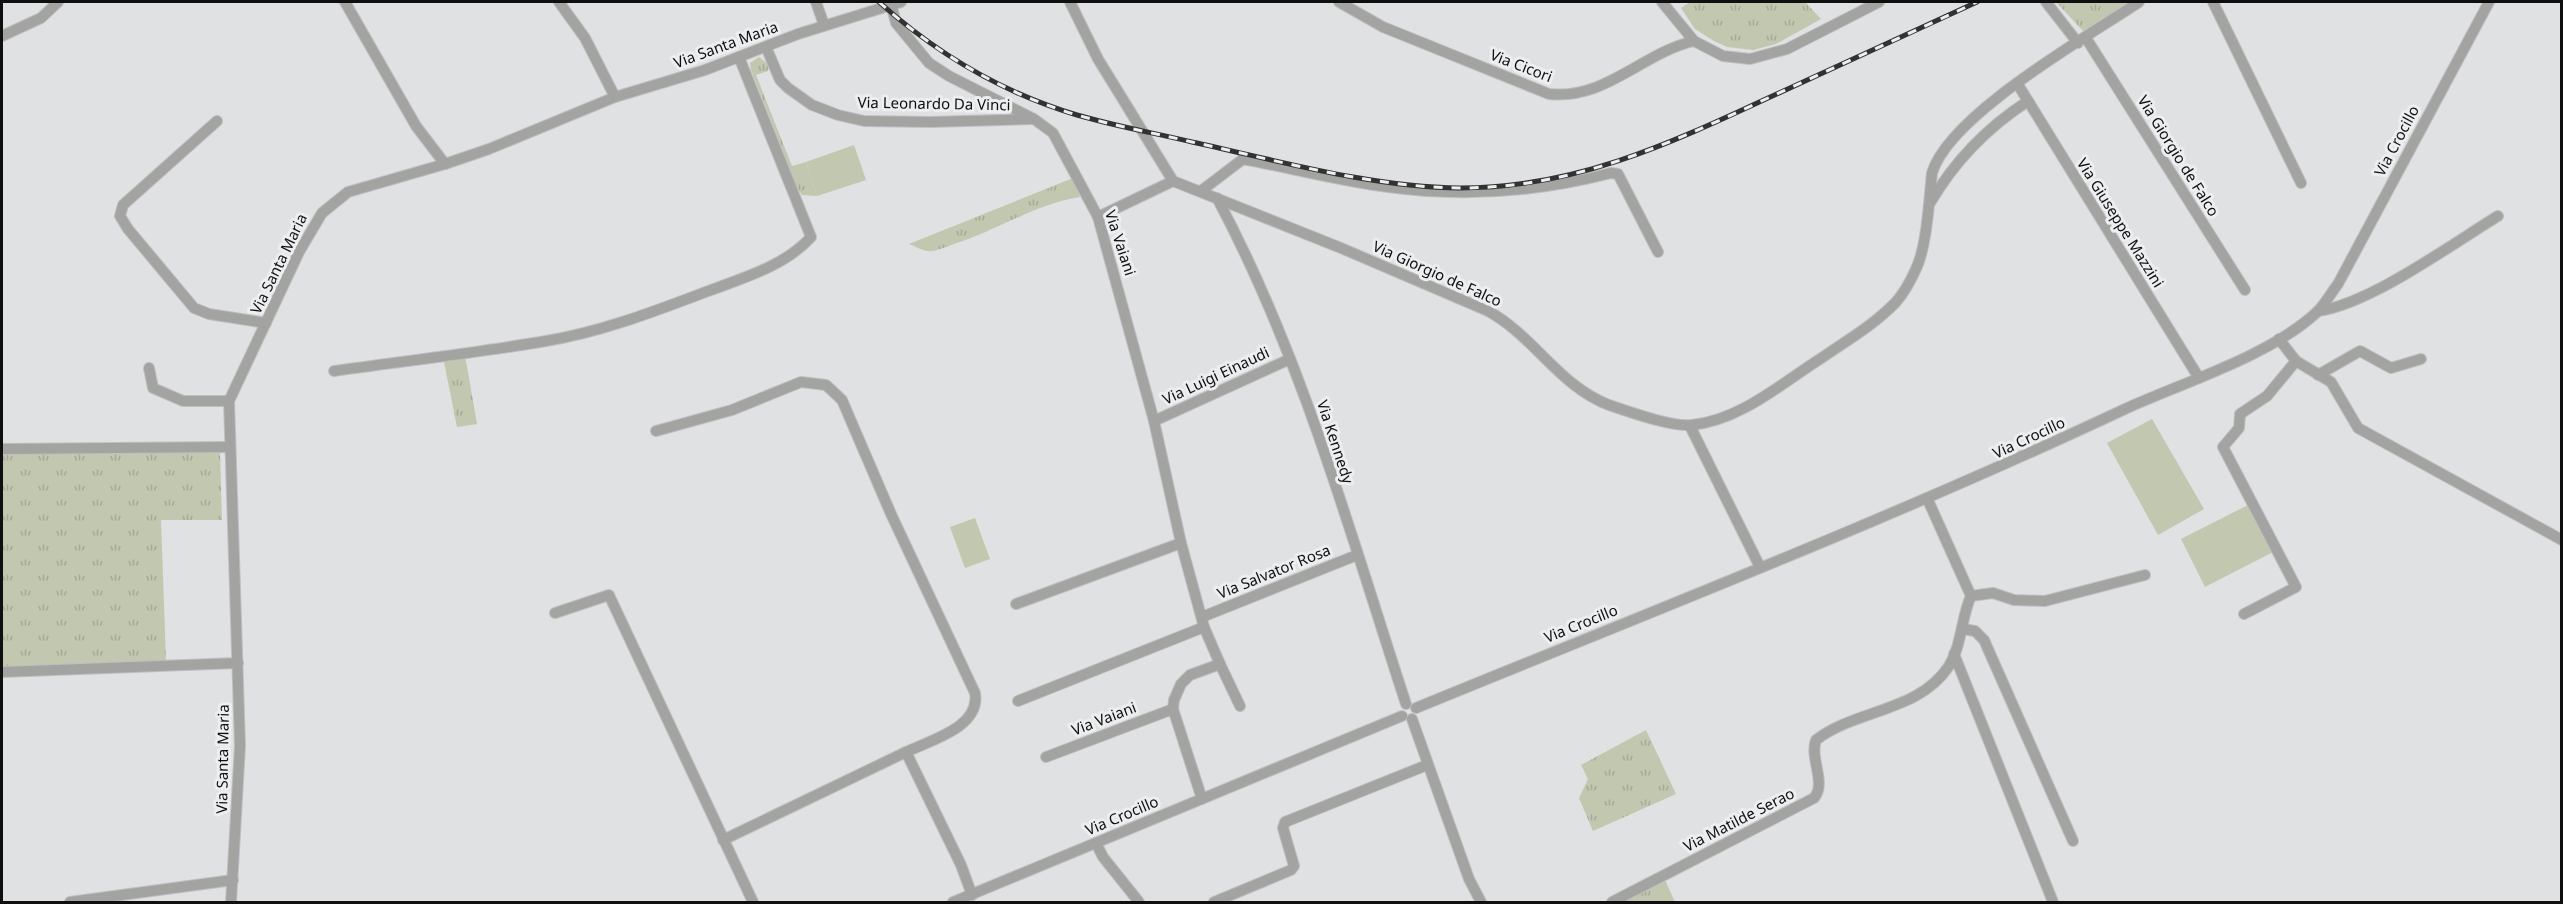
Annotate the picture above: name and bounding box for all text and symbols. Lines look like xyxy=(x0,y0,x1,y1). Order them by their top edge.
street label: Via Santa Maria xyxy=(671,16,780,72)
street label: Via Cicori xyxy=(1487,44,1555,86)
street label: Via Giorgio de Falco xyxy=(2134,91,2224,220)
street label: Via Leonardo Da Vinci xyxy=(857,92,1011,114)
street label: Via Crocillo xyxy=(2369,102,2423,179)
street label: Via Giuseppe Mazzini xyxy=(2073,154,2169,291)
street label: Via Vaiani xyxy=(1101,207,1141,278)
street label: Via Santa Maria xyxy=(245,210,311,317)
street label: Via Giorgio de Falco xyxy=(1370,236,1505,311)
street label: Via Luigi Einaudi xyxy=(1159,342,1272,409)
street label: Via Kennedy xyxy=(1313,397,1359,486)
street label: Via Crocillo xyxy=(1989,412,2068,463)
street label: Via Salvator Rosa xyxy=(1214,539,1333,603)
street label: Via Crocillo xyxy=(1541,599,1620,647)
street label: Via Vaiani xyxy=(1068,697,1139,740)
street label: Via Santa Maria xyxy=(211,704,233,814)
street label: Via Matilde Serao xyxy=(1680,782,1797,856)
street label: Via Crocillo xyxy=(1082,791,1161,839)

